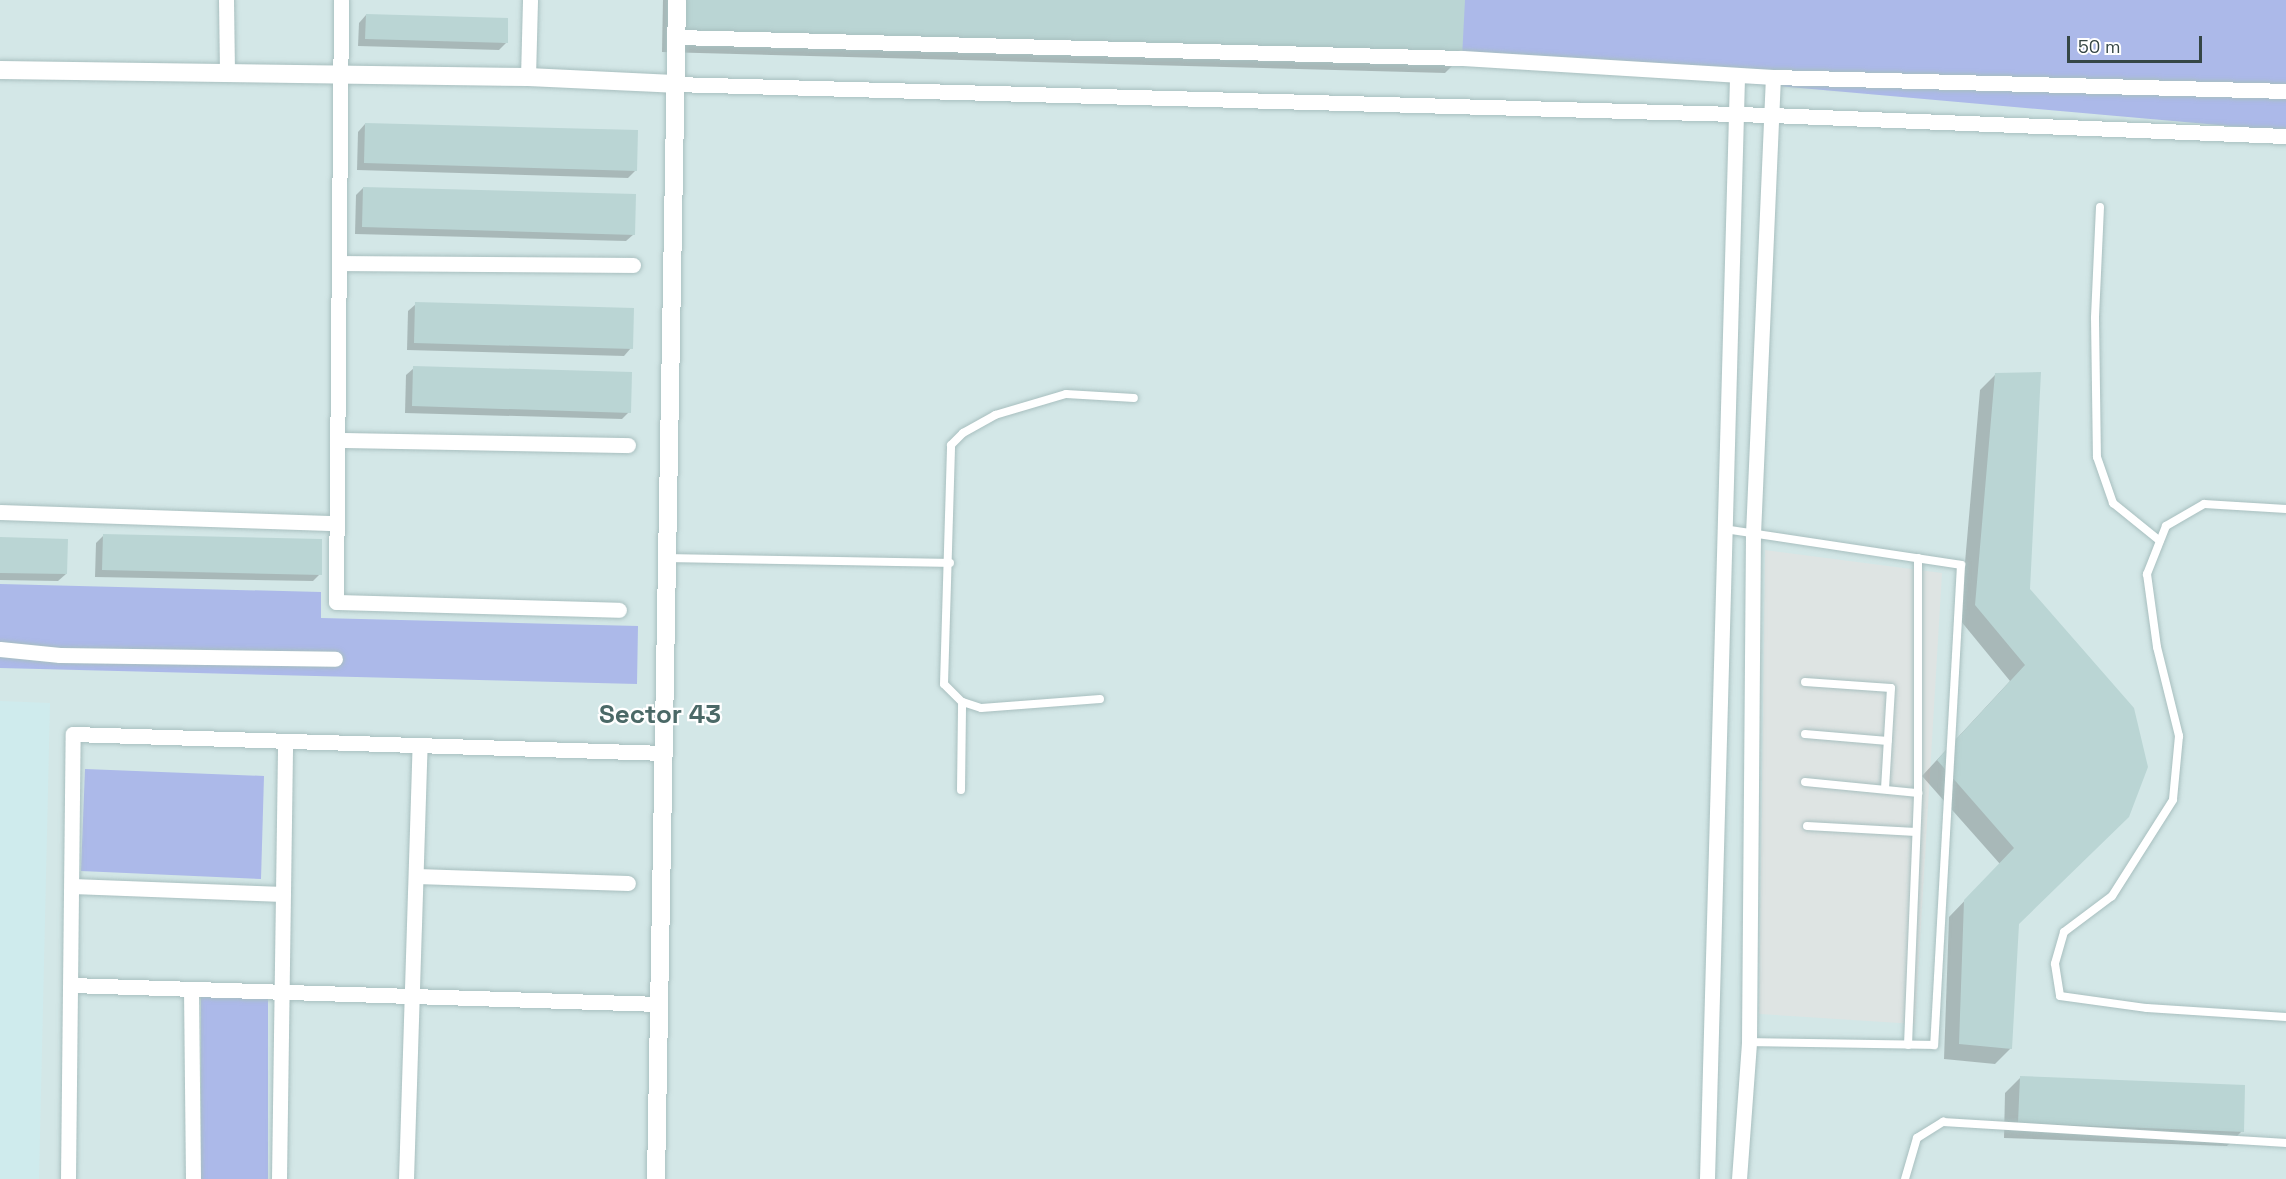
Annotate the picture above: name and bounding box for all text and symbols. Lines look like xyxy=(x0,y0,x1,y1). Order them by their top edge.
scale bar xyxy=(2070,24,2205,62)
text: 50 m xyxy=(2078,35,2120,58)
district label: Sector 43 xyxy=(599,699,721,731)

